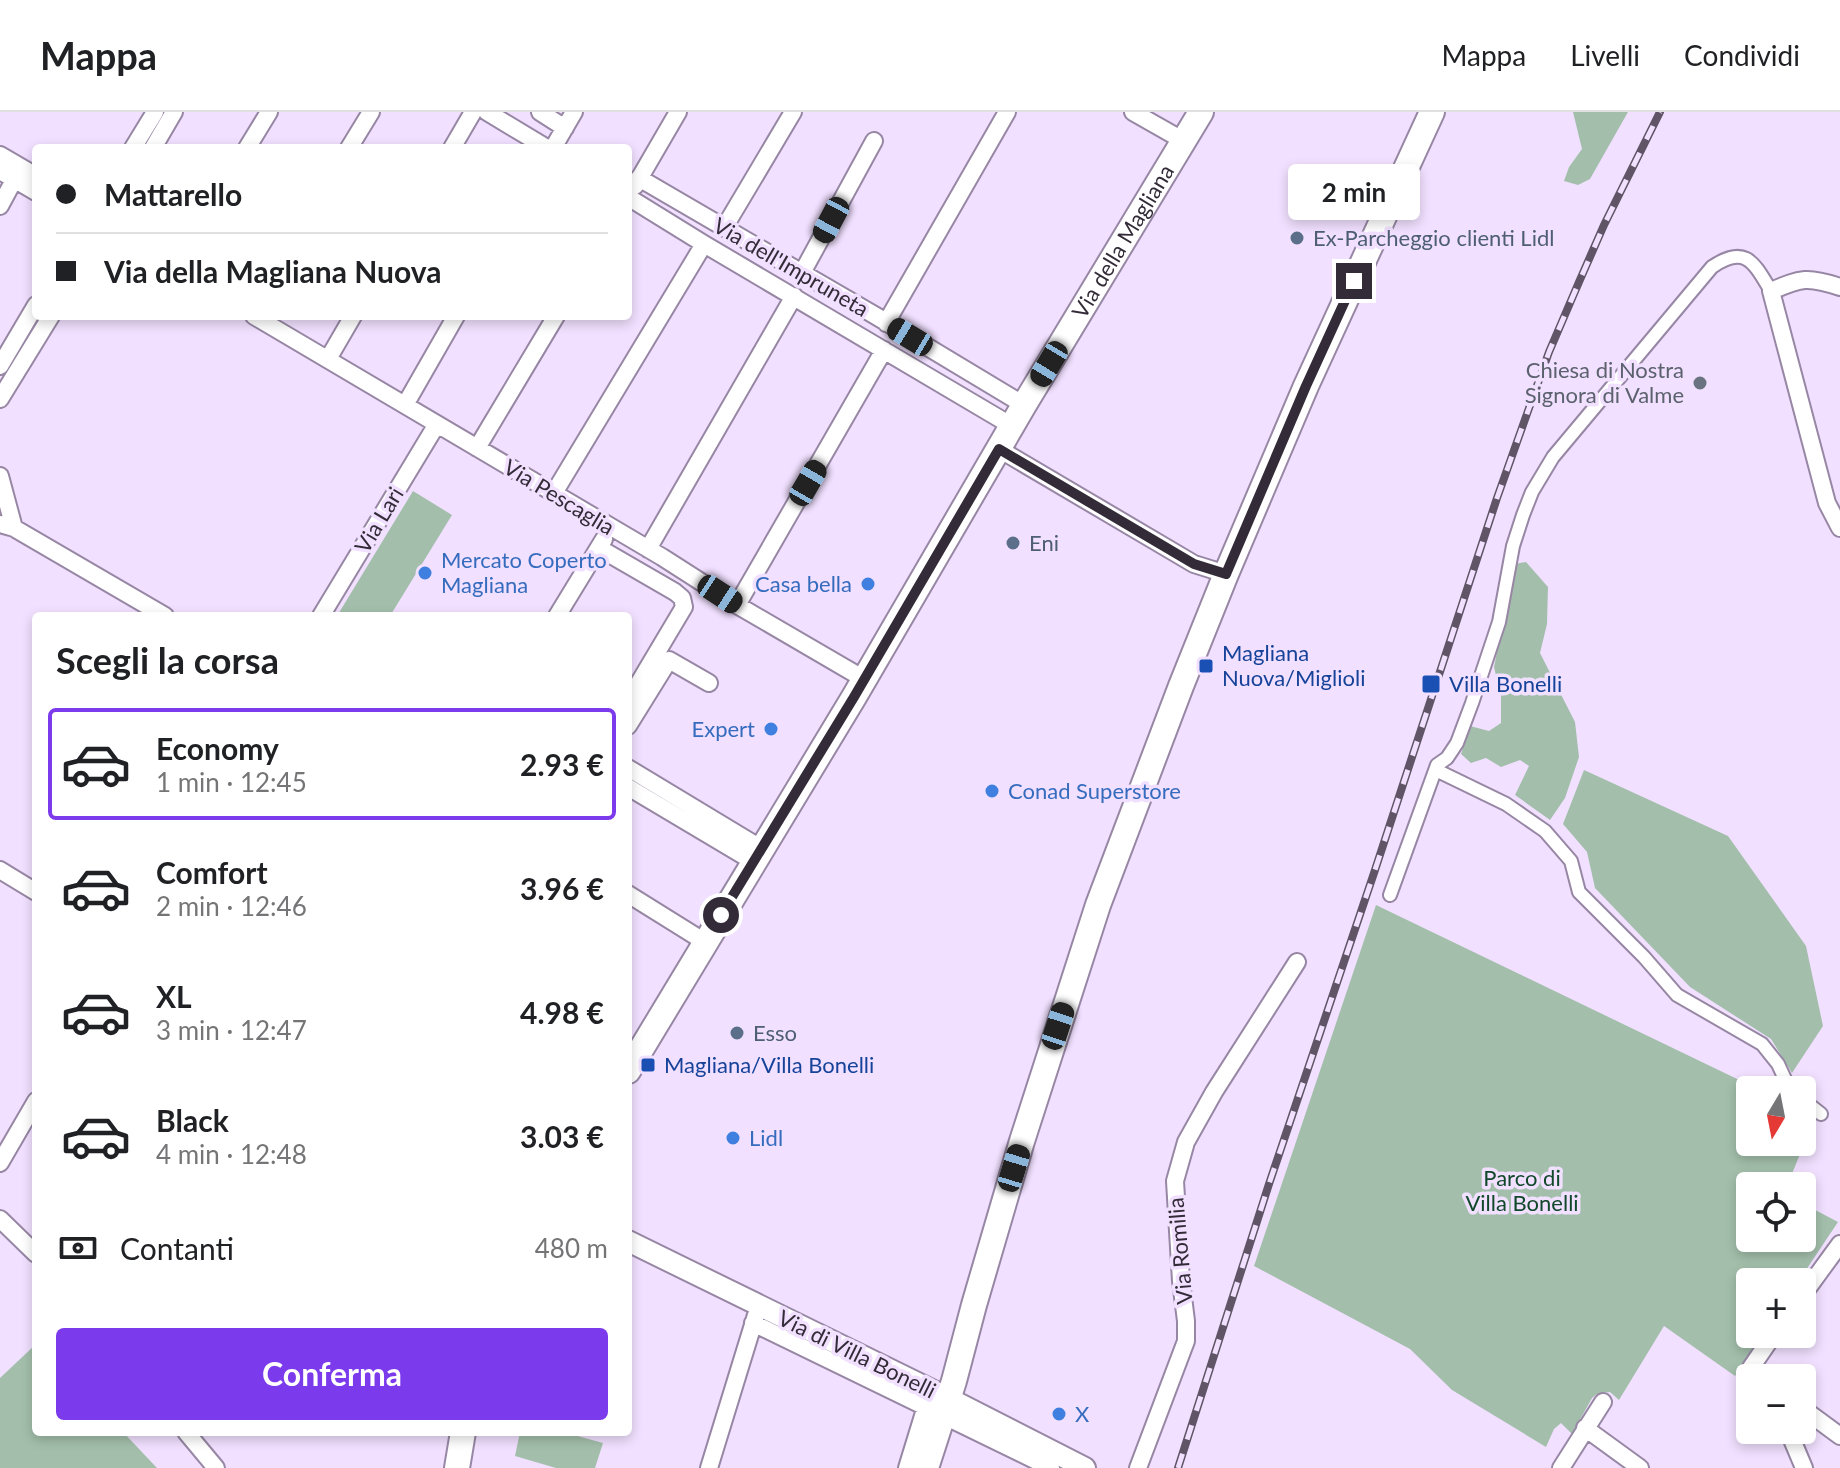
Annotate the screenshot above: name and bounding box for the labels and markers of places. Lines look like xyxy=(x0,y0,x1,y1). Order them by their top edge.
place label: Ex-Parcheggio clienti Lidl xyxy=(1313,224,1554,251)
marker: Ex-Parcheggio clienti Lidl xyxy=(1288,229,1306,247)
place label: Chiesa di Nostra Signora di Valme xyxy=(1525,356,1684,408)
marker: Chiesa di Nostra Signora di Valme xyxy=(1691,374,1709,392)
place label: Eni xyxy=(1029,529,1059,556)
marker: Eni xyxy=(1004,534,1022,552)
place label: Mercato Coperto Magliana xyxy=(441,546,607,598)
marker: Mercato Coperto Magliana xyxy=(416,564,434,582)
place label: Casa bella xyxy=(755,570,852,597)
marker: Casa bella xyxy=(859,575,877,593)
place label: Magliana Nuova/Miglioli xyxy=(1222,639,1365,691)
marker: Magliana Nuova/Miglioli xyxy=(1197,657,1215,675)
place label: Villa Bonelli xyxy=(1449,670,1562,697)
marker: Villa Bonelli xyxy=(1420,673,1442,695)
place label: Expert xyxy=(691,715,755,742)
marker: Expert xyxy=(762,720,780,738)
place label: Conad Superstore xyxy=(1008,777,1181,804)
marker: Conad Superstore xyxy=(983,782,1001,800)
place label: Esso xyxy=(753,1019,797,1046)
marker: Esso xyxy=(728,1024,746,1042)
place label: Magliana/Villa Bonelli xyxy=(664,1051,874,1078)
marker: Magliana/Villa Bonelli xyxy=(639,1056,657,1074)
place label: Lidl xyxy=(749,1124,783,1151)
marker: Lidl xyxy=(724,1129,742,1147)
place label: X xyxy=(1075,1400,1090,1427)
marker: X xyxy=(1050,1405,1068,1423)

